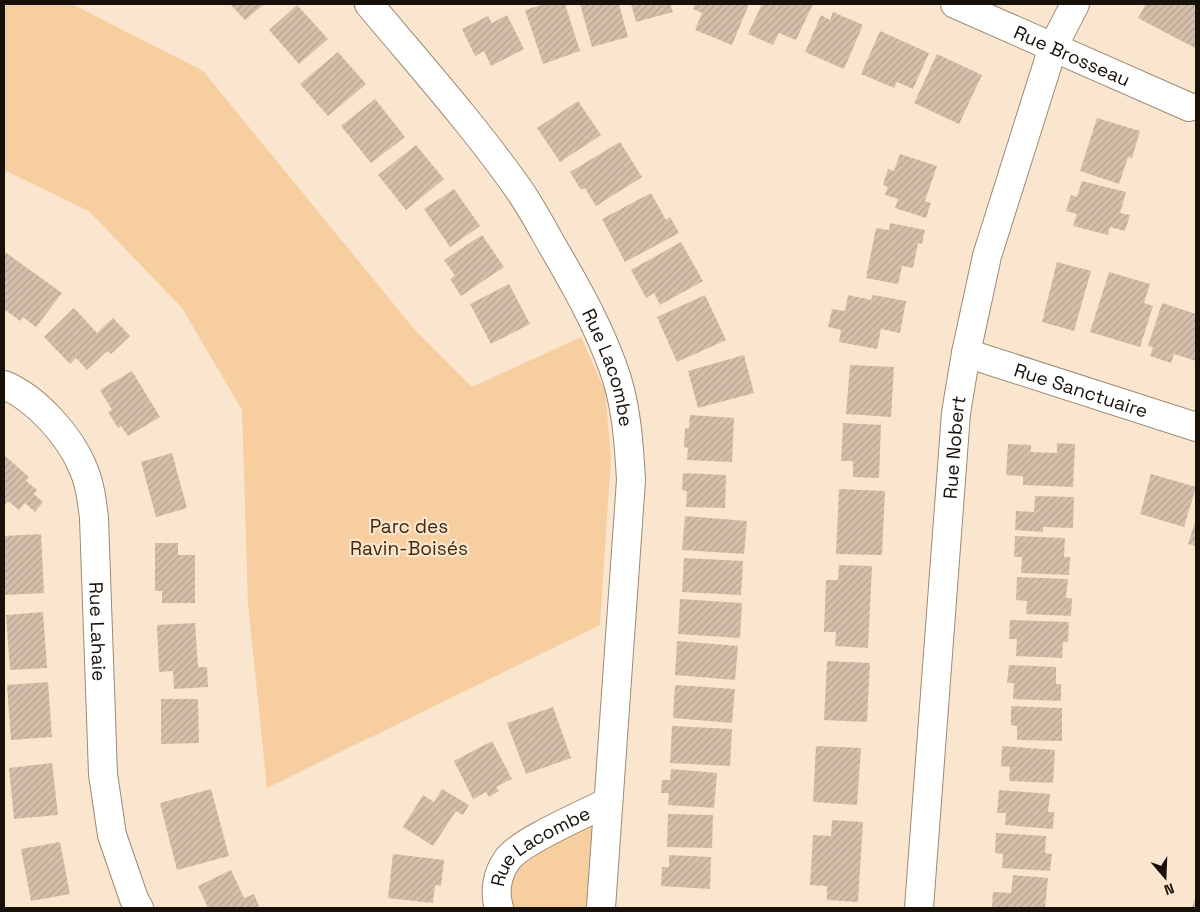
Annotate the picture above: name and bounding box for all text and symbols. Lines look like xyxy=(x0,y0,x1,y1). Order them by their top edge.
street label: Rue Brosseau xyxy=(1010,19,1134,93)
street label: Rue Lacombe xyxy=(576,304,639,428)
street label: Rue Sanctuaire xyxy=(1011,357,1151,424)
street label: Rue Nobert xyxy=(938,394,972,500)
park label: Parc des Ravin-Boisés xyxy=(350,514,468,561)
street label: Rue Lahaie xyxy=(83,581,112,682)
street label: Rue Lacombe xyxy=(485,801,594,889)
north arrow xyxy=(1140,852,1190,902)
text: N xyxy=(1162,879,1177,899)

